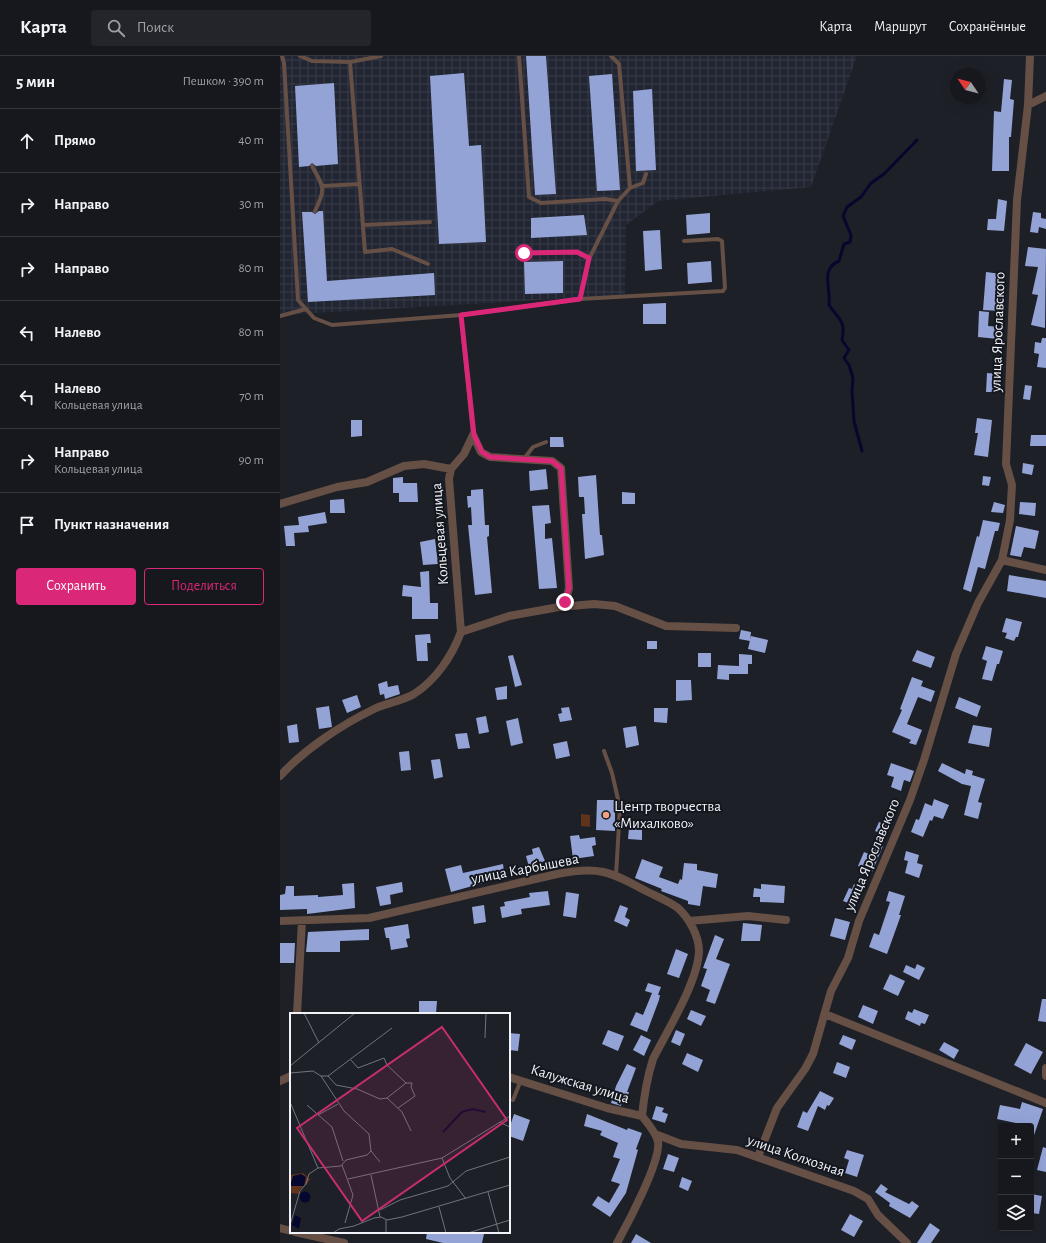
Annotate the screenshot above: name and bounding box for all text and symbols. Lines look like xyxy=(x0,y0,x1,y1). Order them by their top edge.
search box xyxy=(91,10,371,46)
icon: search xyxy=(105,17,127,39)
text: Карта xyxy=(20,18,67,37)
text: Поиск xyxy=(137,20,174,35)
text: Карта xyxy=(819,20,852,34)
text: Маршрут xyxy=(874,20,927,34)
text: Сохранённые xyxy=(949,20,1026,34)
north arrow xyxy=(950,68,986,104)
text: 5 мин xyxy=(16,73,55,90)
text: Пешком · 390 m xyxy=(183,75,264,88)
icon: ahead xyxy=(16,130,38,152)
text: Прямо xyxy=(54,133,96,148)
text: 40 m xyxy=(238,134,264,147)
icon: right xyxy=(16,194,38,216)
text: Направо xyxy=(54,197,109,212)
text: 30 m xyxy=(239,198,264,211)
route start xyxy=(515,244,533,262)
icon: right xyxy=(16,258,38,280)
text: Направо xyxy=(54,261,109,276)
text: 80 m xyxy=(238,262,264,275)
street label: улица Ярославского xyxy=(988,272,1008,393)
icon: left xyxy=(16,322,38,344)
text: Налево xyxy=(54,325,101,340)
text: 80 m xyxy=(238,326,264,339)
text: Налево xyxy=(54,381,101,396)
icon: left xyxy=(16,386,38,408)
text: 70 m xyxy=(239,390,264,403)
text: Кольцевая улица xyxy=(54,399,143,412)
text: Направо xyxy=(54,445,109,460)
icon: right xyxy=(16,450,38,472)
text: 90 m xyxy=(238,454,264,467)
text: Кольцевая улица xyxy=(54,463,143,476)
street label: Кольцевая улица xyxy=(429,482,451,586)
icon: arrive xyxy=(16,514,38,536)
text: Пункт назначения xyxy=(54,517,169,532)
button: Сохранить xyxy=(16,568,136,605)
button: Поделиться xyxy=(144,568,264,605)
route end xyxy=(556,593,574,611)
street label: улица Ярославского xyxy=(841,797,902,914)
place label: Центр творчества «Михалково» xyxy=(614,799,721,831)
marker: Центр творчества «Михалково» xyxy=(601,810,611,820)
street label: улица Карбышева xyxy=(469,851,580,887)
inset map xyxy=(290,1013,510,1233)
street label: Калужская улица xyxy=(529,1062,631,1106)
map controls xyxy=(998,1123,1034,1231)
button: + xyxy=(998,1123,1034,1159)
street label: улица Колхозная xyxy=(744,1132,847,1180)
button: − xyxy=(998,1159,1034,1195)
button: layers xyxy=(998,1195,1034,1231)

